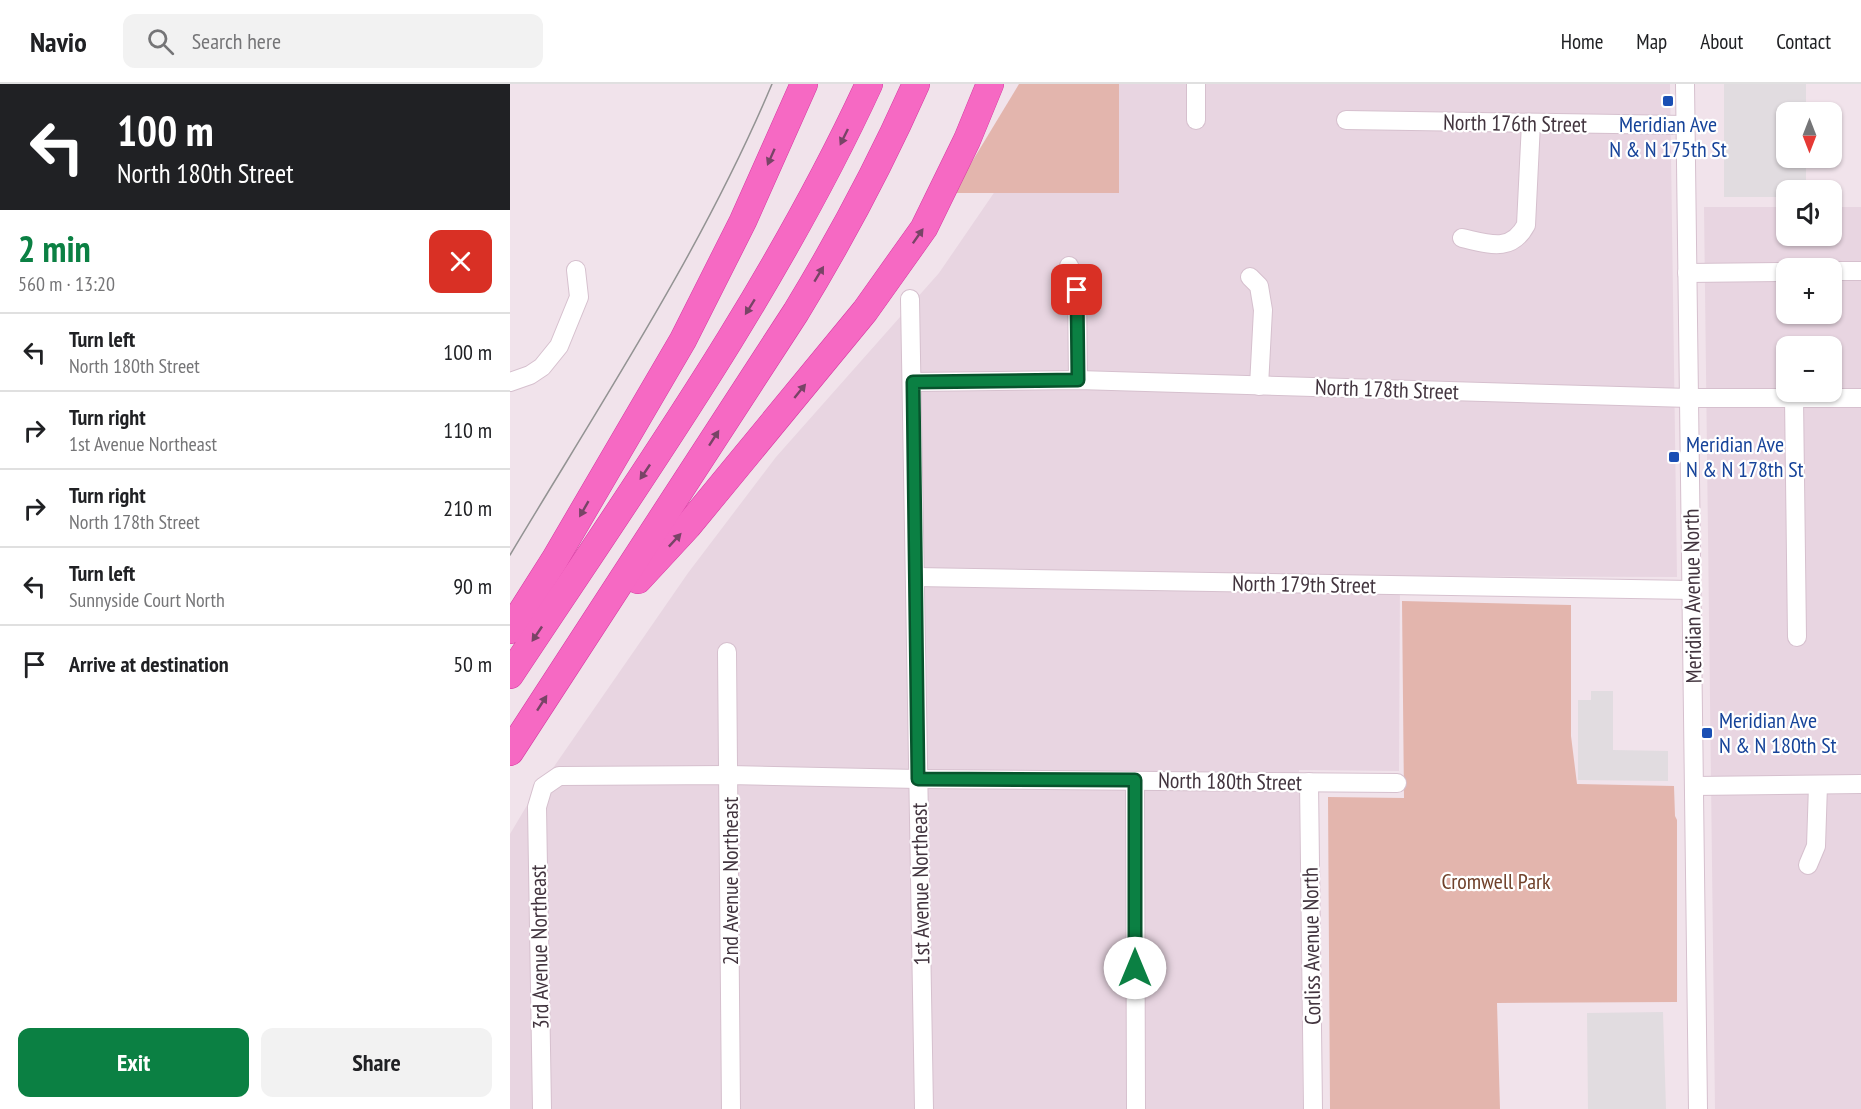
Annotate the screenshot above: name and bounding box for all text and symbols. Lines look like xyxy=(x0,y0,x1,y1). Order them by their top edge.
search box xyxy=(123,14,543,68)
text: Navio xyxy=(30,23,87,60)
icon: search xyxy=(144,25,177,58)
text: Search here xyxy=(192,27,281,55)
text: Home xyxy=(1561,28,1603,55)
text: Map xyxy=(1636,28,1667,55)
text: About xyxy=(1700,28,1743,55)
text: Contact xyxy=(1776,28,1831,55)
marker: Meridian Ave N & N 175th St xyxy=(1661,94,1675,108)
north arrow xyxy=(1776,102,1842,168)
map controls xyxy=(1776,102,1842,402)
text: 100 m xyxy=(117,103,214,158)
icon: left xyxy=(18,108,96,186)
street label: North 176th Street xyxy=(1443,108,1587,138)
place label: Meridian Ave N & N 175th St xyxy=(1609,110,1727,163)
one-way arrow xyxy=(840,128,850,146)
one-way arrow xyxy=(767,148,776,165)
text: North 180th Street xyxy=(117,156,294,190)
button: sound xyxy=(1776,180,1842,246)
text: 2 min xyxy=(18,225,91,272)
one-way arrow xyxy=(912,228,924,244)
button: close xyxy=(429,230,492,293)
button: + xyxy=(1776,258,1842,324)
pin xyxy=(1051,264,1102,315)
one-way arrow xyxy=(814,266,825,282)
text: 560 m · 13:20 xyxy=(18,271,115,297)
icon: arrive xyxy=(1060,273,1093,306)
one-way arrow xyxy=(744,299,755,316)
text: Turn left xyxy=(69,325,135,353)
icon: left xyxy=(18,336,51,369)
button: − xyxy=(1776,336,1842,402)
text: 100 m xyxy=(443,338,492,366)
text: North 180th Street xyxy=(69,353,200,379)
street label: North 178th Street xyxy=(1315,372,1459,406)
one-way arrow xyxy=(793,383,806,398)
text: Turn right xyxy=(69,403,146,431)
icon: right xyxy=(18,414,51,447)
text: 110 m xyxy=(443,416,492,444)
one-way arrow xyxy=(709,430,720,446)
place label: Meridian Ave N & N 178th St xyxy=(1686,430,1804,483)
text: 1st Avenue Northeast xyxy=(69,431,217,457)
marker: Meridian Ave N & N 178th St xyxy=(1667,450,1681,464)
one-way arrow xyxy=(639,463,650,480)
text: Turn right xyxy=(69,481,146,509)
icon: right xyxy=(18,492,51,525)
text: 210 m xyxy=(443,494,492,522)
one-way arrow xyxy=(579,501,589,518)
street label: Meridian Avenue North xyxy=(1676,508,1708,684)
text: North 178th Street xyxy=(69,509,200,535)
one-way arrow xyxy=(668,533,682,548)
text: Turn left xyxy=(69,559,135,587)
street label: North 179th Street xyxy=(1232,569,1376,599)
icon: left xyxy=(18,570,51,603)
text: 90 m xyxy=(453,572,492,600)
text: Sunnyside Court North xyxy=(69,587,225,613)
one-way arrow xyxy=(532,626,543,642)
icon: arrive xyxy=(18,648,51,681)
text: Arrive at destination xyxy=(69,650,229,678)
text: 50 m xyxy=(453,650,492,678)
one-way arrow xyxy=(536,695,547,711)
place label: Meridian Ave N & N 180th St xyxy=(1719,706,1837,759)
marker: Meridian Ave N & N 180th St xyxy=(1700,726,1714,740)
street label: North 180th Street xyxy=(1158,766,1302,796)
street label: 2nd Avenue Northeast xyxy=(716,797,744,965)
street label: 1st Avenue Northeast xyxy=(905,802,935,966)
street label: 3rd Avenue Northeast xyxy=(524,864,554,1030)
street label: Corliss Avenue North xyxy=(1296,867,1326,1025)
park label: Cromwell Park xyxy=(1441,867,1551,895)
position arrow xyxy=(1103,936,1167,1000)
button: Exit xyxy=(18,1028,249,1097)
button: Share xyxy=(261,1028,492,1097)

